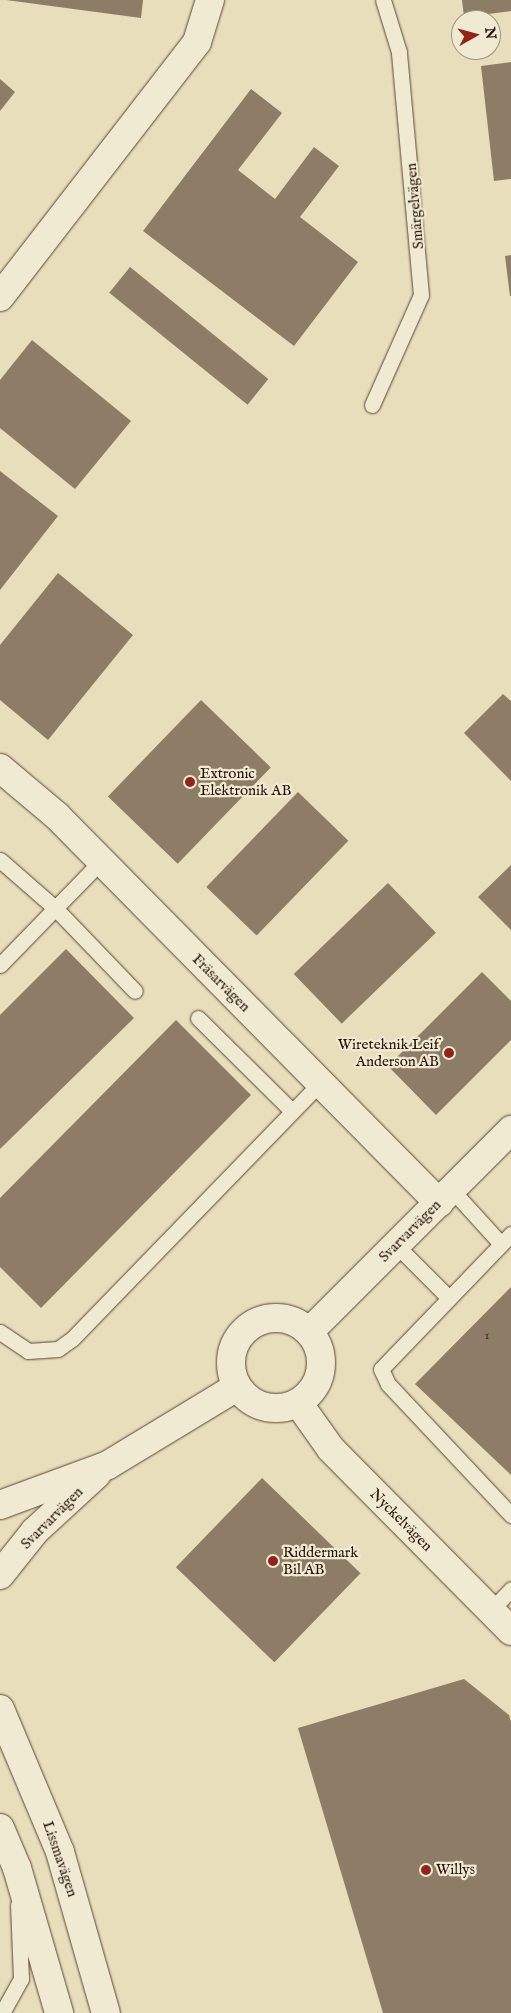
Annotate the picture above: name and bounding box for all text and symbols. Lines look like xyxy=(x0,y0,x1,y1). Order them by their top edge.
north arrow xyxy=(451,10,501,60)
text: N xyxy=(480,26,500,40)
street label: Smärgelvägen xyxy=(402,162,428,250)
place label: Extronic Elektronik AB xyxy=(200,764,291,799)
marker: Extronic Elektronik AB xyxy=(184,776,196,788)
street label: Fräsarvägen xyxy=(188,950,254,1016)
place label: Wireteknik Leif Anderson AB xyxy=(338,1035,439,1070)
marker: Wireteknik Leif Anderson AB xyxy=(443,1047,455,1059)
street label: Svarvarvägen xyxy=(375,1196,445,1266)
house number: 1 xyxy=(485,1329,489,1343)
street label: Svarvarvägen xyxy=(17,1483,87,1553)
street label: Nyckelvägen xyxy=(366,1485,436,1555)
place label: Riddermark Bil AB xyxy=(283,1543,358,1578)
marker: Riddermark Bil AB xyxy=(267,1555,279,1567)
street label: Lissmavägen xyxy=(39,1819,81,1899)
place label: Willys xyxy=(436,1861,475,1879)
marker: Willys xyxy=(420,1864,432,1876)

